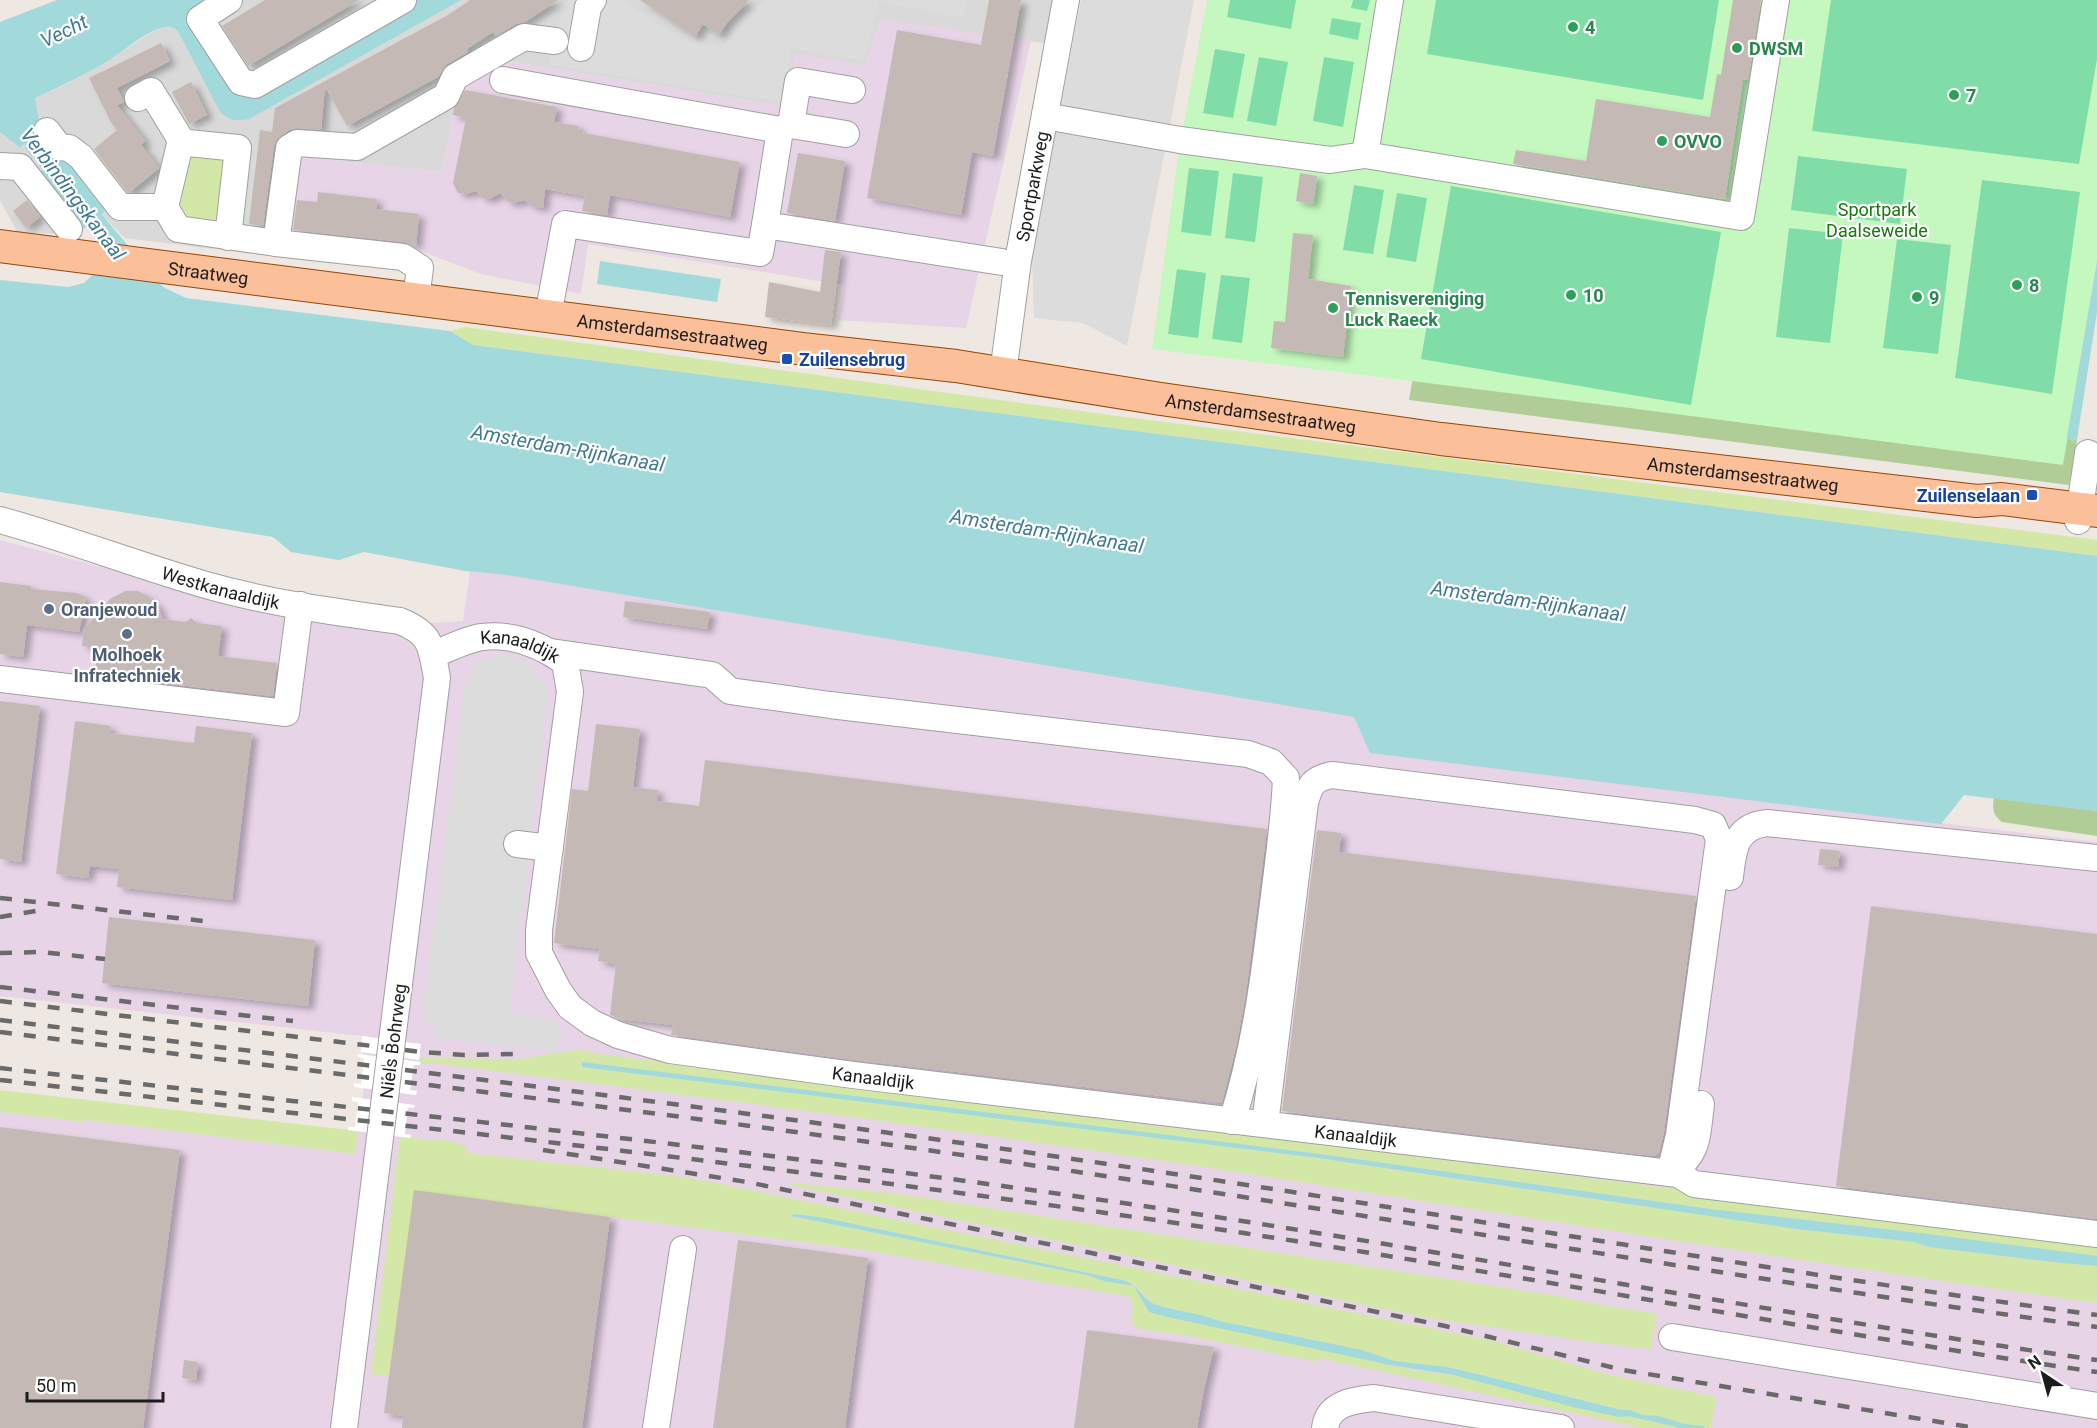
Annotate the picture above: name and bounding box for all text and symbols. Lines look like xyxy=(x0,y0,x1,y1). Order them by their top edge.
water label: Vecht xyxy=(37,9,92,53)
place label: 4 xyxy=(1585,17,1595,38)
marker: 4 xyxy=(1566,20,1580,34)
place label: DWSM xyxy=(1749,38,1803,59)
marker: DWSM xyxy=(1730,41,1744,55)
place label: 7 xyxy=(1966,85,1976,106)
marker: 7 xyxy=(1947,88,1961,102)
water label: Verbindingskanaal xyxy=(15,123,131,265)
street label: Sportparkweg xyxy=(1011,129,1052,243)
place label: OVVO xyxy=(1674,131,1722,152)
marker: OVVO xyxy=(1655,134,1669,148)
park label: Sportpark Daalseweide xyxy=(1826,199,1928,241)
street label: Straatweg xyxy=(167,257,250,288)
place label: 8 xyxy=(2029,275,2039,296)
marker: 8 xyxy=(2010,278,2024,292)
place label: 10 xyxy=(1583,285,1604,306)
place label: 9 xyxy=(1929,287,1939,308)
place label: Tennisvereniging Luck Raeck xyxy=(1345,288,1484,330)
marker: 10 xyxy=(1564,288,1578,302)
marker: 9 xyxy=(1910,290,1924,304)
marker: Tennisvereniging Luck Raeck xyxy=(1326,301,1340,315)
street label: Amsterdamsestraatweg xyxy=(576,310,769,355)
place label: Zuilensebrug xyxy=(799,349,905,370)
marker: Zuilensebrug xyxy=(780,352,794,366)
street label: Amsterdamsestraatweg xyxy=(1164,389,1358,437)
water label: Amsterdam-Rijnkanaal xyxy=(469,419,667,477)
street label: Amsterdamsestraatweg xyxy=(1646,452,1840,495)
place label: Zuilenselaan xyxy=(1917,485,2020,506)
marker: Zuilenselaan xyxy=(2025,488,2039,502)
water label: Amsterdam-Rijnkanaal xyxy=(948,504,1146,558)
street label: Westkanaaldijk xyxy=(159,562,282,613)
water label: Amsterdam-Rijnkanaal xyxy=(1429,575,1627,627)
place label: Oranjewoud xyxy=(61,599,157,620)
marker: Oranjewoud xyxy=(42,602,56,616)
street label: Kanaaldijk xyxy=(479,626,565,667)
marker: Molhoek Infratechniek xyxy=(120,627,134,641)
place label: Molhoek Infratechniek xyxy=(73,644,181,686)
street label: Niels Bohrweg xyxy=(376,982,410,1100)
street label: Kanaaldijk xyxy=(831,1062,917,1093)
street label: Kanaaldijk xyxy=(1313,1120,1399,1151)
north arrow xyxy=(2013,1344,2073,1404)
text: N xyxy=(2024,1351,2045,1373)
scale bar xyxy=(27,1365,164,1403)
text: 50 m xyxy=(36,1375,76,1396)

